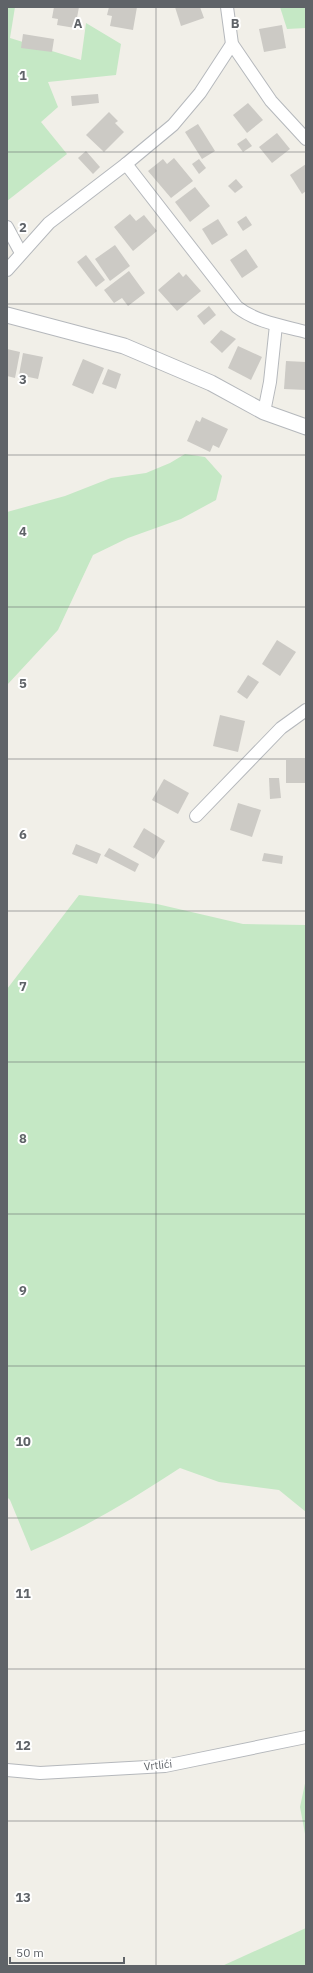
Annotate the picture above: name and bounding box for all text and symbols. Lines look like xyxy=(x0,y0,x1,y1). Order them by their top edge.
text: A xyxy=(74,15,83,32)
text: B xyxy=(231,15,240,32)
text: 1 xyxy=(19,67,27,84)
text: 2 xyxy=(19,219,27,236)
text: 3 xyxy=(19,371,27,388)
text: 4 xyxy=(19,523,27,540)
text: 5 xyxy=(19,675,27,692)
text: 6 xyxy=(19,826,27,843)
text: 7 xyxy=(19,978,27,995)
text: 8 xyxy=(19,1130,27,1147)
text: 9 xyxy=(19,1282,27,1299)
text: 10 xyxy=(15,1433,31,1450)
text: 11 xyxy=(15,1585,31,1602)
text: 12 xyxy=(15,1737,31,1754)
street label: Vrtlići xyxy=(143,1757,173,1773)
text: 13 xyxy=(15,1889,31,1906)
scale bar xyxy=(10,1939,124,1965)
text: 50 m xyxy=(16,1945,44,1960)

